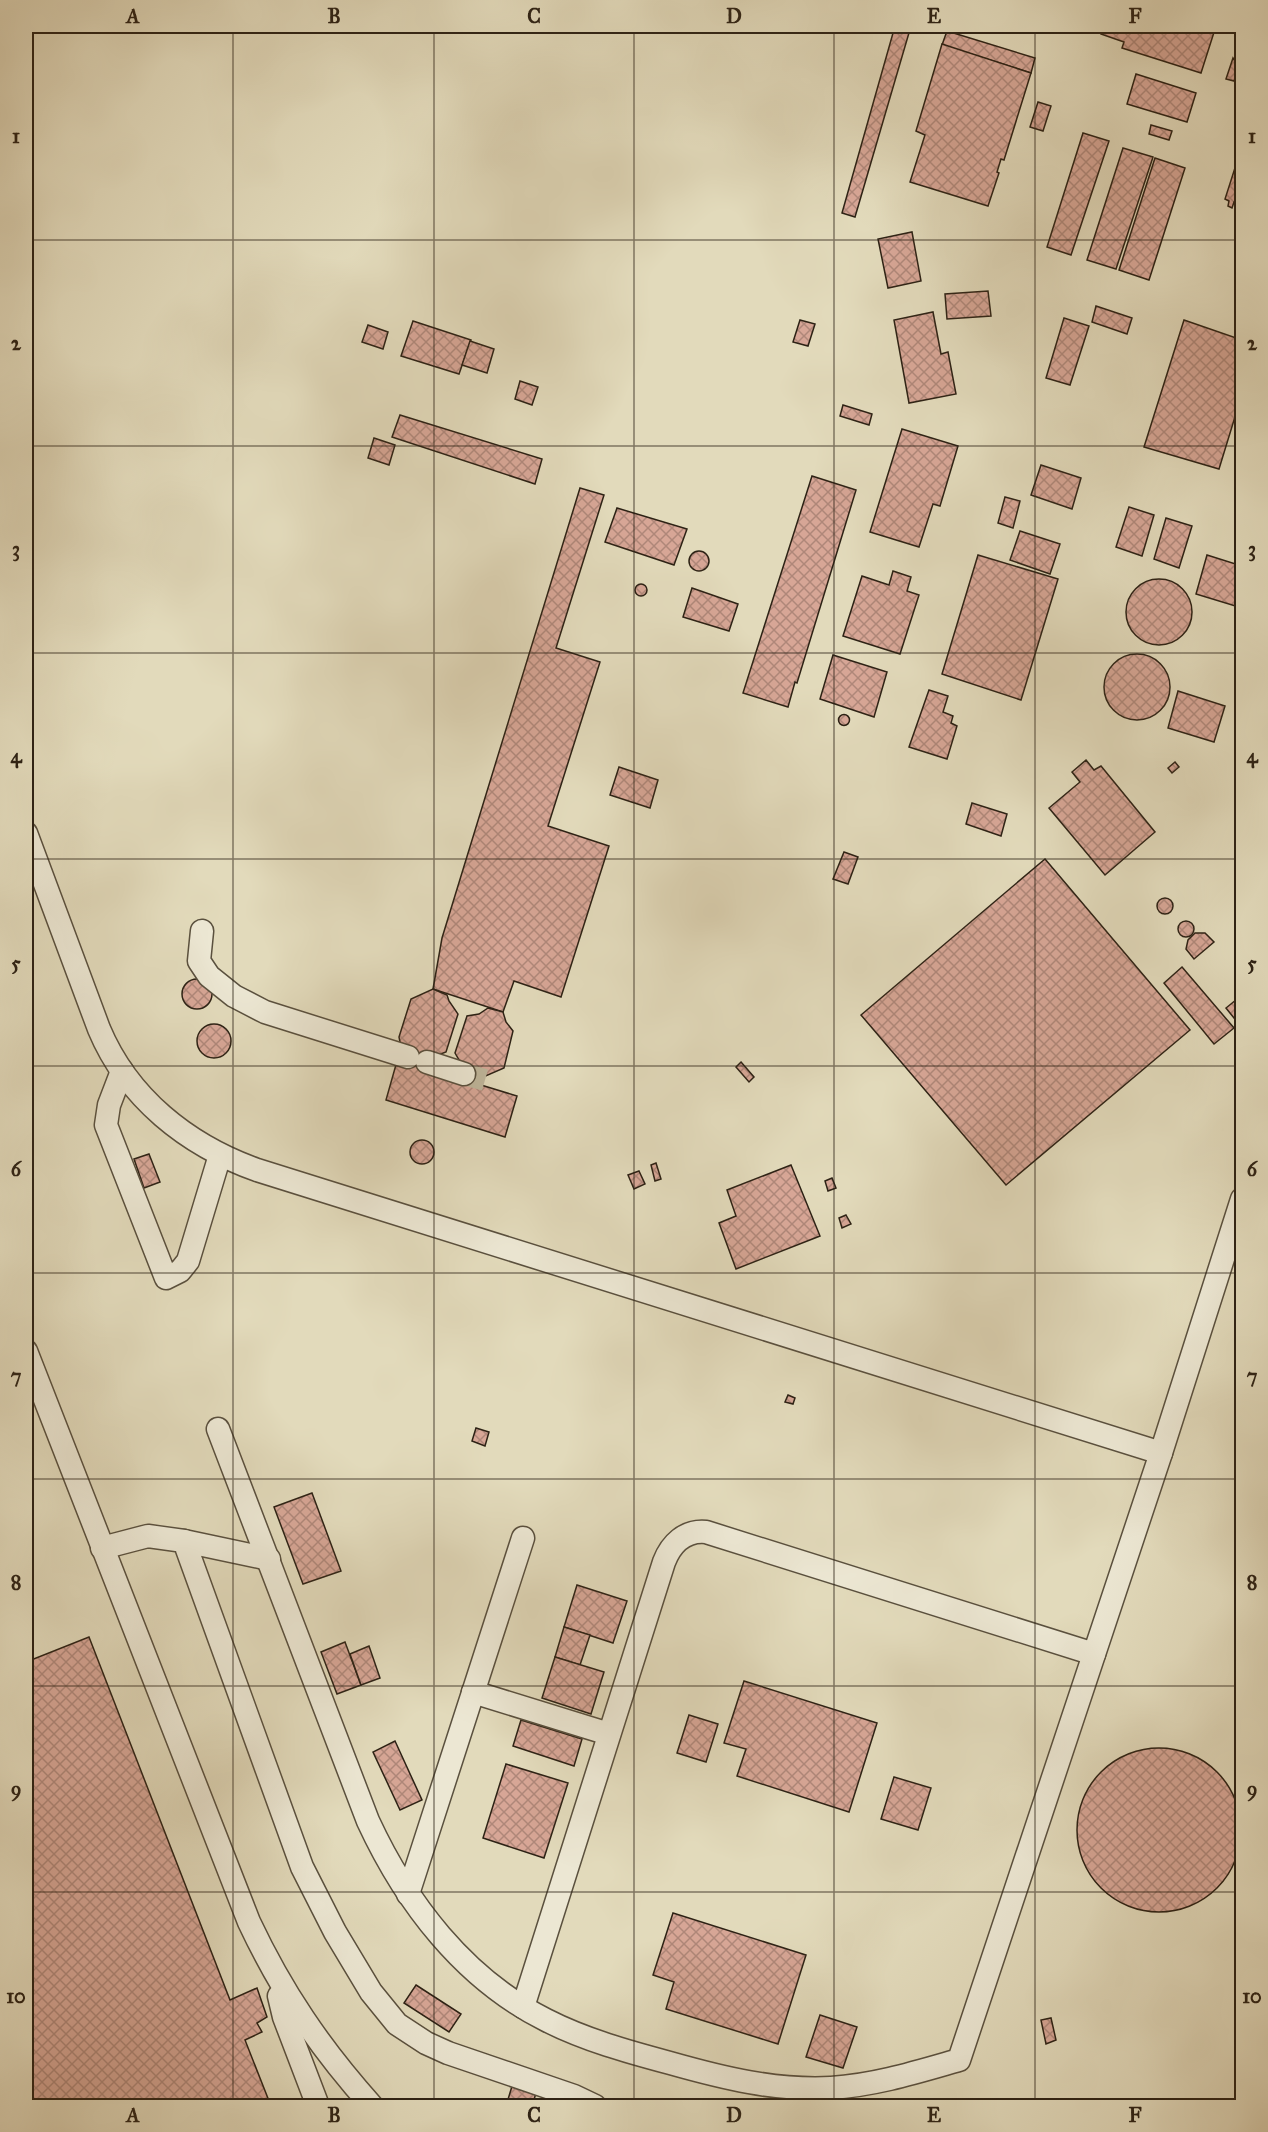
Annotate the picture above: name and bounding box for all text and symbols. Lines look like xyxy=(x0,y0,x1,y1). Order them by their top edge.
text: A xyxy=(124,4,140,28)
text: B xyxy=(327,4,341,28)
text: C xyxy=(527,4,541,28)
text: D xyxy=(726,4,742,28)
text: E xyxy=(927,4,942,28)
text: F xyxy=(1128,4,1142,28)
text: 1 xyxy=(12,124,20,148)
text: 1 xyxy=(1248,124,1256,148)
text: 2 xyxy=(11,331,22,355)
text: 2 xyxy=(1247,331,1258,355)
text: 3 xyxy=(12,537,20,562)
text: 3 xyxy=(1248,537,1256,562)
text: 4 xyxy=(10,744,22,769)
text: 4 xyxy=(1246,744,1258,769)
text: 5 xyxy=(11,951,21,975)
text: 5 xyxy=(1247,951,1257,975)
text: 6 xyxy=(11,1157,23,1181)
text: 6 xyxy=(1247,1157,1259,1181)
text: 7 xyxy=(11,1364,22,1388)
text: 7 xyxy=(1247,1364,1258,1388)
text: 8 xyxy=(11,1570,21,1594)
text: 8 xyxy=(1247,1570,1257,1594)
text: 9 xyxy=(11,1777,21,1802)
text: 9 xyxy=(1247,1777,1257,1802)
text: 10 xyxy=(6,1984,26,2008)
text: 10 xyxy=(1242,1984,1262,2008)
text: A xyxy=(124,2103,140,2127)
text: B xyxy=(327,2103,341,2127)
text: C xyxy=(527,2103,541,2127)
text: D xyxy=(726,2103,742,2127)
text: E xyxy=(927,2103,942,2127)
text: F xyxy=(1128,2103,1142,2127)

